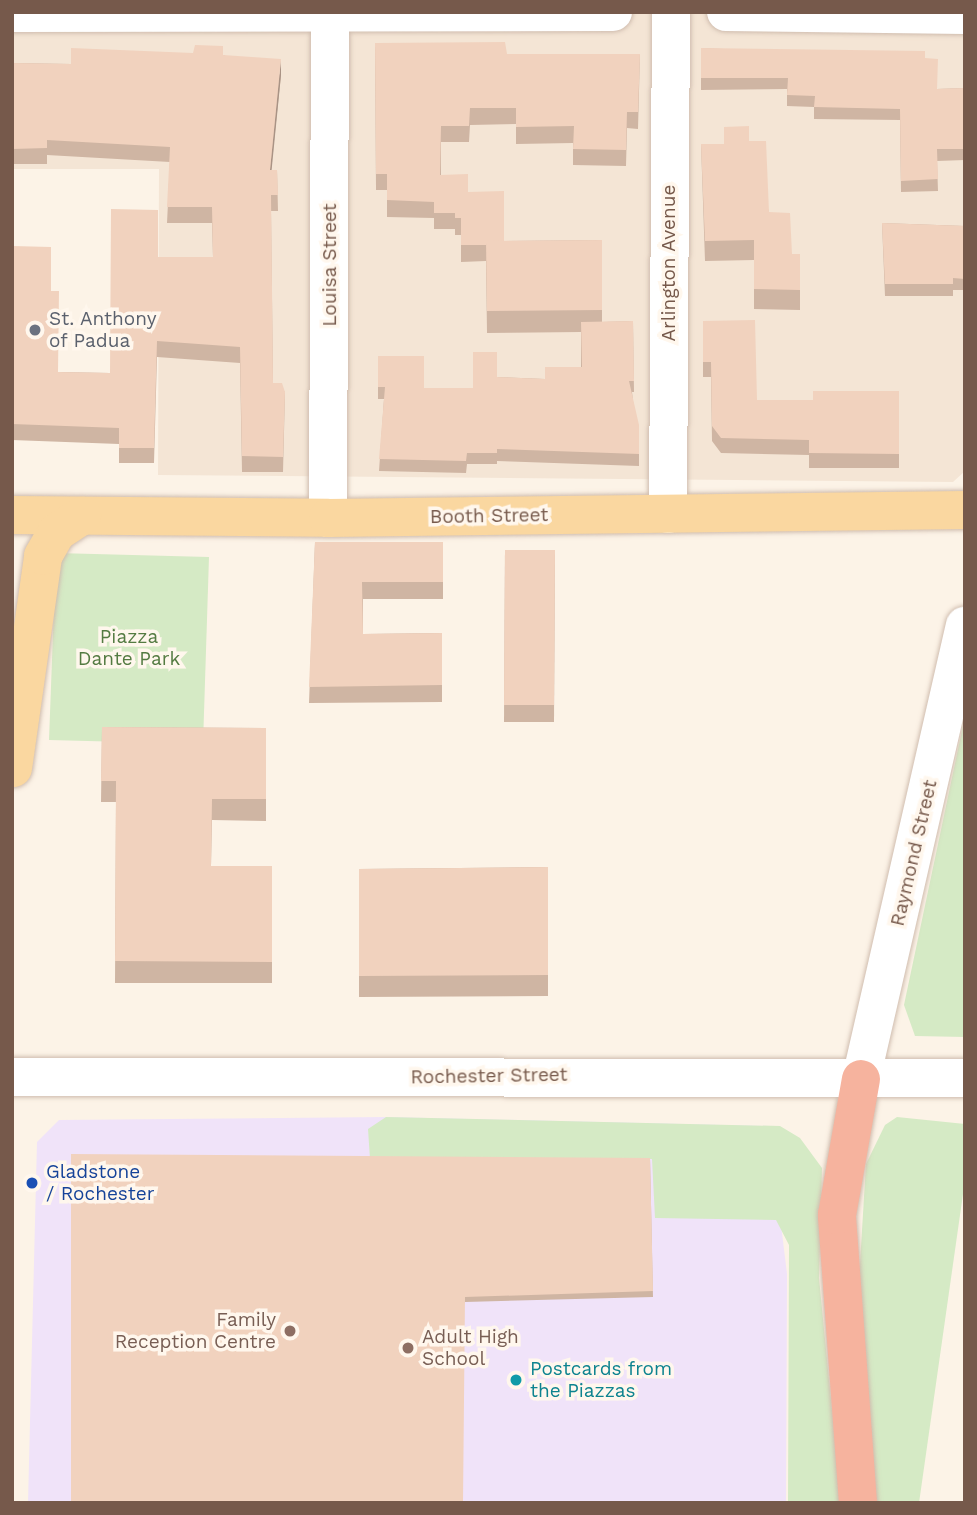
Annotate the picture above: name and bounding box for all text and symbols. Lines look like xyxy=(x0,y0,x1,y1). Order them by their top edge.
street label: Arlington Avenue xyxy=(658,184,680,342)
street label: Louisa Street xyxy=(319,203,341,327)
place label: St. Anthony of Padua xyxy=(49,308,157,352)
marker: St. Anthony of Padua xyxy=(27,322,43,338)
street label: Booth Street xyxy=(430,504,548,528)
park label: Piazza Dante Park xyxy=(78,626,180,670)
street label: Raymond Street xyxy=(886,778,942,928)
street label: Rochester Street xyxy=(410,1063,568,1089)
place label: Gladstone / Rochester xyxy=(46,1161,155,1205)
marker: Gladstone / Rochester xyxy=(24,1175,40,1191)
place label: Family Reception Centre xyxy=(115,1309,276,1353)
marker: Family Reception Centre xyxy=(282,1323,298,1339)
place label: Adult High School xyxy=(422,1326,519,1370)
marker: Adult High School xyxy=(400,1340,416,1356)
place label: Postcards from the Piazzas xyxy=(530,1358,672,1402)
marker: Postcards from the Piazzas xyxy=(508,1372,524,1388)

